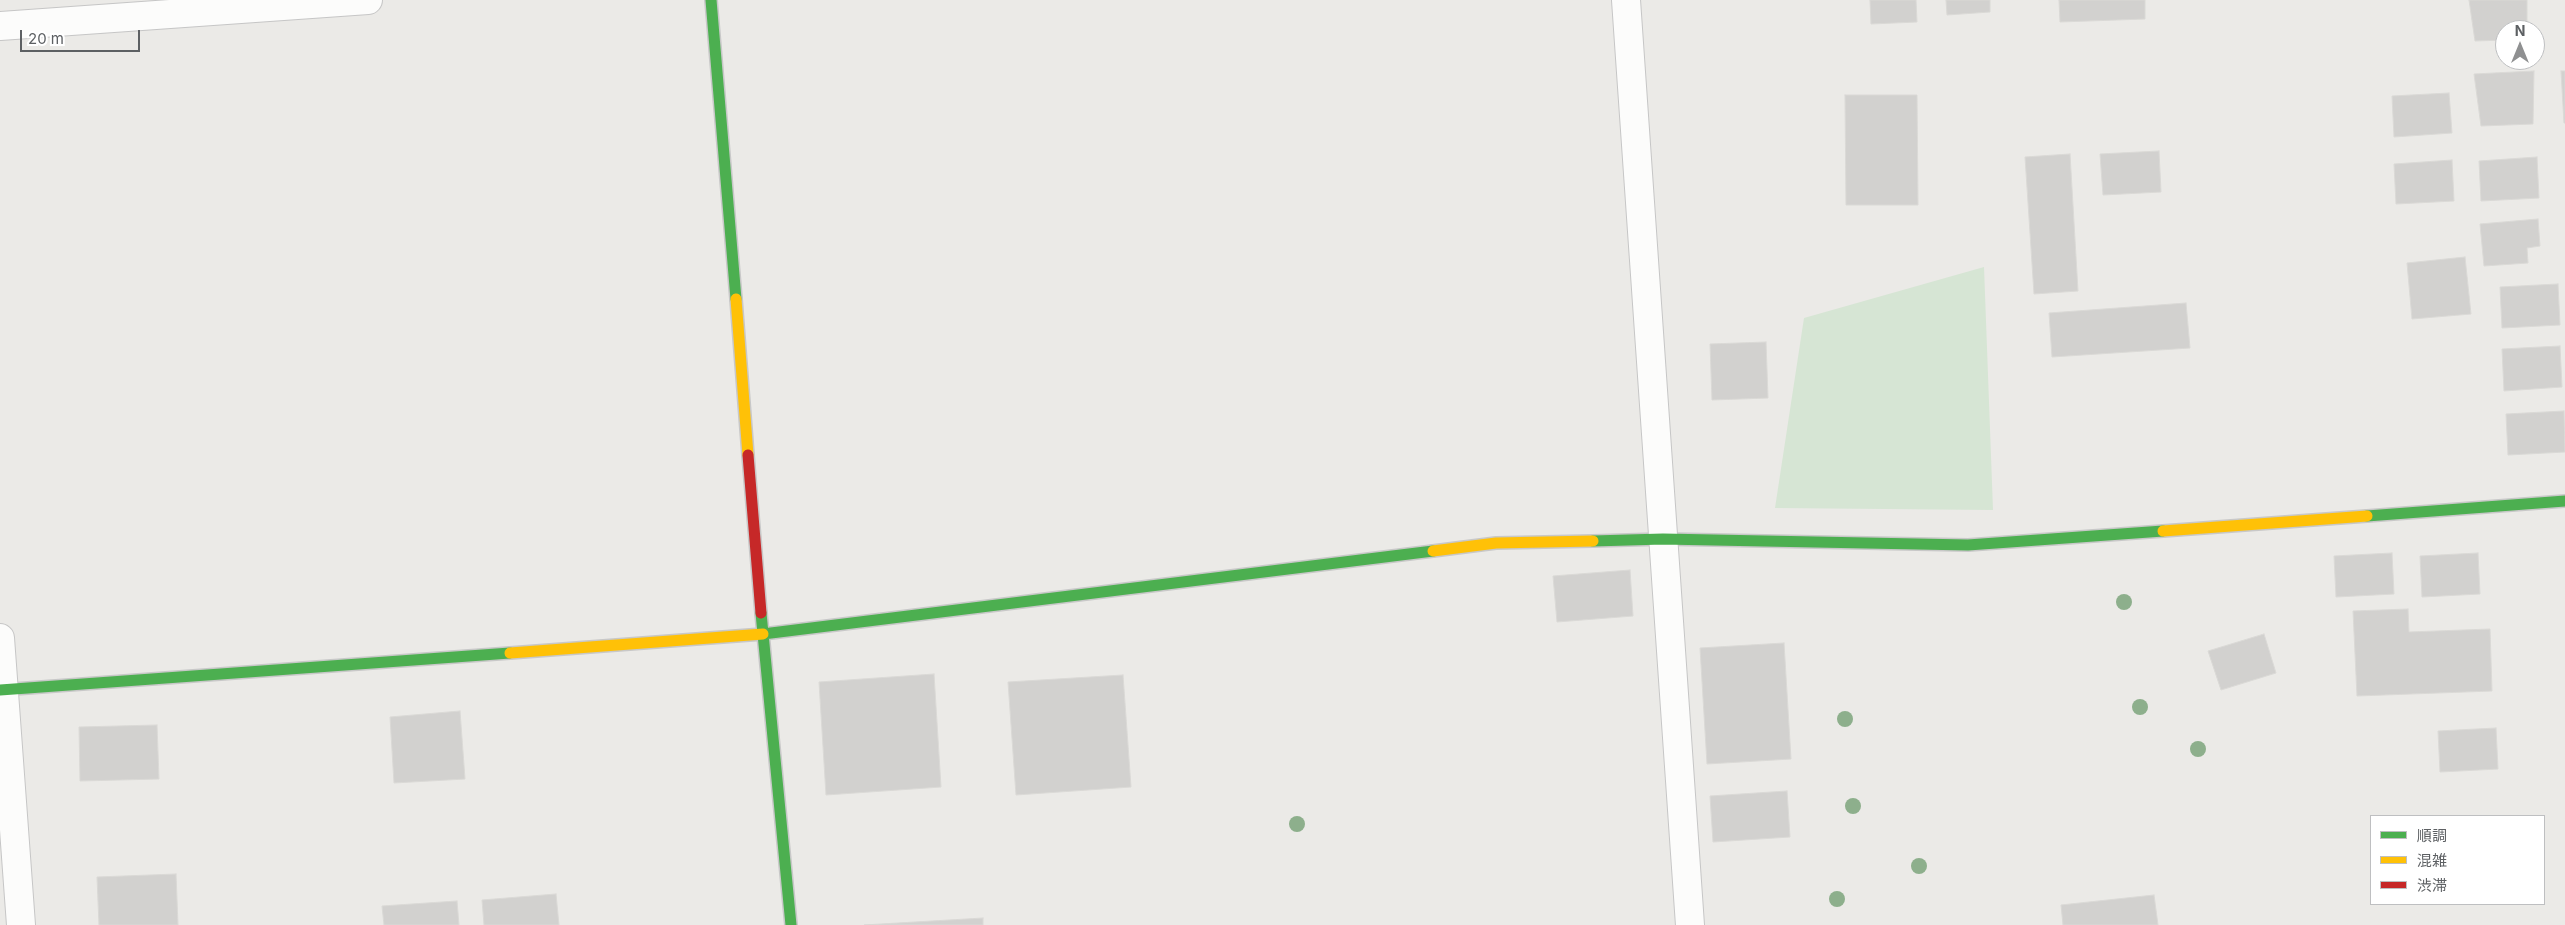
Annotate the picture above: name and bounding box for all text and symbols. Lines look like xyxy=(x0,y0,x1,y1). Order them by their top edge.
scale bar xyxy=(22,20,142,52)
north arrow xyxy=(2495,20,2545,70)
text: N xyxy=(2515,22,2525,39)
text: 20 m xyxy=(28,29,64,48)
legend xyxy=(2370,815,2545,905)
text: 順調 xyxy=(2417,826,2447,845)
text: 混雑 xyxy=(2417,851,2447,870)
text: 渋滞 xyxy=(2417,876,2447,895)

